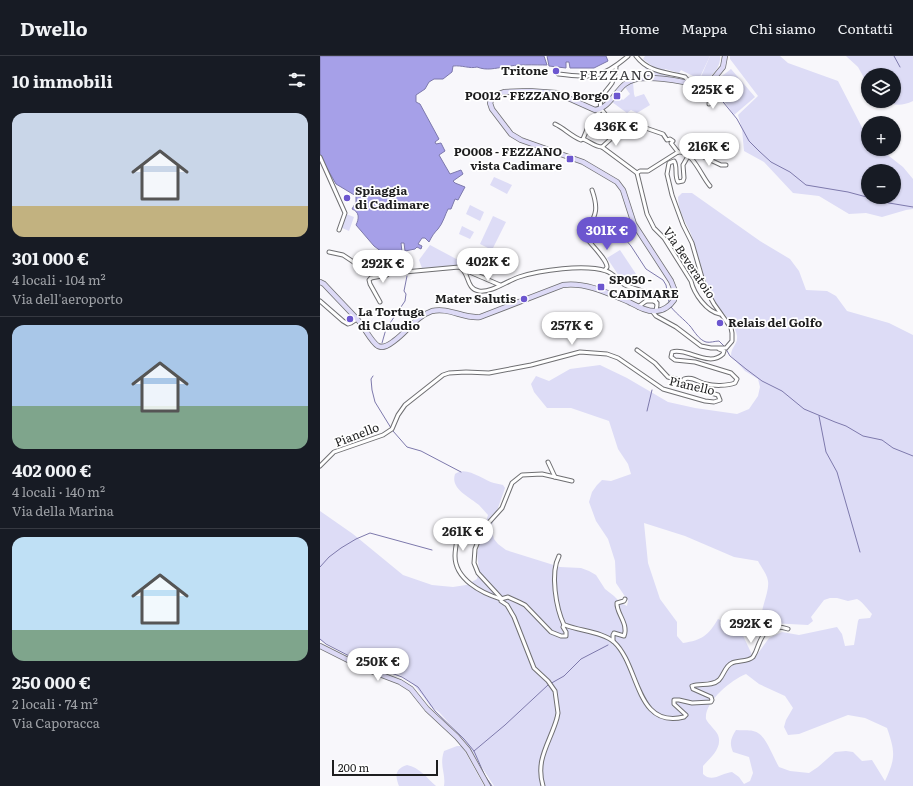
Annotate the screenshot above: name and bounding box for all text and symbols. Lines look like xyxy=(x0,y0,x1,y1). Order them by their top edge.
text: Dwello xyxy=(20,14,88,42)
text: Home xyxy=(619,18,659,38)
text: Mappa xyxy=(681,18,727,38)
text: Chi siamo xyxy=(749,18,816,38)
text: Contatti xyxy=(838,18,893,38)
place label: Tritone xyxy=(501,61,548,79)
district label: FEZZANO xyxy=(579,64,655,84)
marker: Tritone xyxy=(551,66,561,76)
text: 10 immobili xyxy=(12,68,113,93)
map controls xyxy=(861,68,901,204)
button: layers xyxy=(861,68,901,108)
icon: filters xyxy=(286,69,308,91)
pin: 225K € xyxy=(680,76,746,110)
text: 225K € xyxy=(692,79,734,98)
place label: PO012 - FEZZANO Borgo xyxy=(465,86,610,104)
marker: PO012 - FEZZANO Borgo xyxy=(612,91,622,101)
pin: 436K € xyxy=(583,113,649,147)
text: 436K € xyxy=(594,116,638,135)
button: + xyxy=(861,116,901,156)
pin: 216K € xyxy=(676,133,742,167)
text: 216K € xyxy=(688,136,730,155)
icon: home xyxy=(124,139,196,211)
place label: PO008 - FEZZANO vista Cadimare xyxy=(454,142,562,174)
marker: PO008 - FEZZANO vista Cadimare xyxy=(565,154,575,164)
button: − xyxy=(861,164,901,204)
place label: Spiaggia di Cadimare xyxy=(355,181,429,213)
marker: Spiaggia di Cadimare xyxy=(342,193,352,203)
pin: 301K € xyxy=(574,217,640,251)
text: 301K € xyxy=(586,220,628,239)
street label: Via Beveratoio xyxy=(659,223,721,302)
text: 301 000 € xyxy=(12,245,89,270)
pin: 402K € xyxy=(455,248,521,282)
pin: 292K € xyxy=(350,250,416,284)
text: 402K € xyxy=(466,251,510,270)
text: 292K € xyxy=(361,253,405,272)
text: 4 locali · 104 m² xyxy=(12,270,106,289)
place label: SP050 - CADIMARE xyxy=(609,270,679,302)
marker: SP050 - CADIMARE xyxy=(596,282,606,292)
text: Via dell'aeroporto xyxy=(12,289,123,308)
place label: Mater Salutis xyxy=(435,289,516,307)
marker: Mater Salutis xyxy=(519,294,529,304)
place label: La Tortuga di Claudio xyxy=(358,302,425,334)
pin: 257K € xyxy=(539,312,605,346)
place label: Relais del Golfo xyxy=(728,313,823,331)
marker: La Tortuga di Claudio xyxy=(345,314,355,324)
text: 257K € xyxy=(551,315,593,334)
marker: Relais del Golfo xyxy=(715,318,725,328)
icon: home xyxy=(124,351,196,423)
street label: Pianello xyxy=(668,371,717,399)
street label: Pianello xyxy=(332,417,382,451)
text: 402 000 € xyxy=(12,457,92,482)
text: 4 locali · 140 m² xyxy=(12,482,105,501)
text: Via della Marina xyxy=(12,501,114,520)
pin: 261K € xyxy=(430,518,496,552)
text: 261K € xyxy=(442,521,484,540)
icon: home xyxy=(124,563,196,635)
pin: 292K € xyxy=(718,610,784,644)
text: 292K € xyxy=(729,613,773,632)
pin: 250K € xyxy=(345,648,411,682)
text: 250K € xyxy=(356,651,400,670)
text: 250 000 € xyxy=(12,669,91,694)
text: 2 locali · 74 m² xyxy=(12,694,98,713)
text: Via Caporacca xyxy=(12,713,100,732)
scale bar xyxy=(332,758,438,777)
text: 200 m xyxy=(338,759,369,775)

